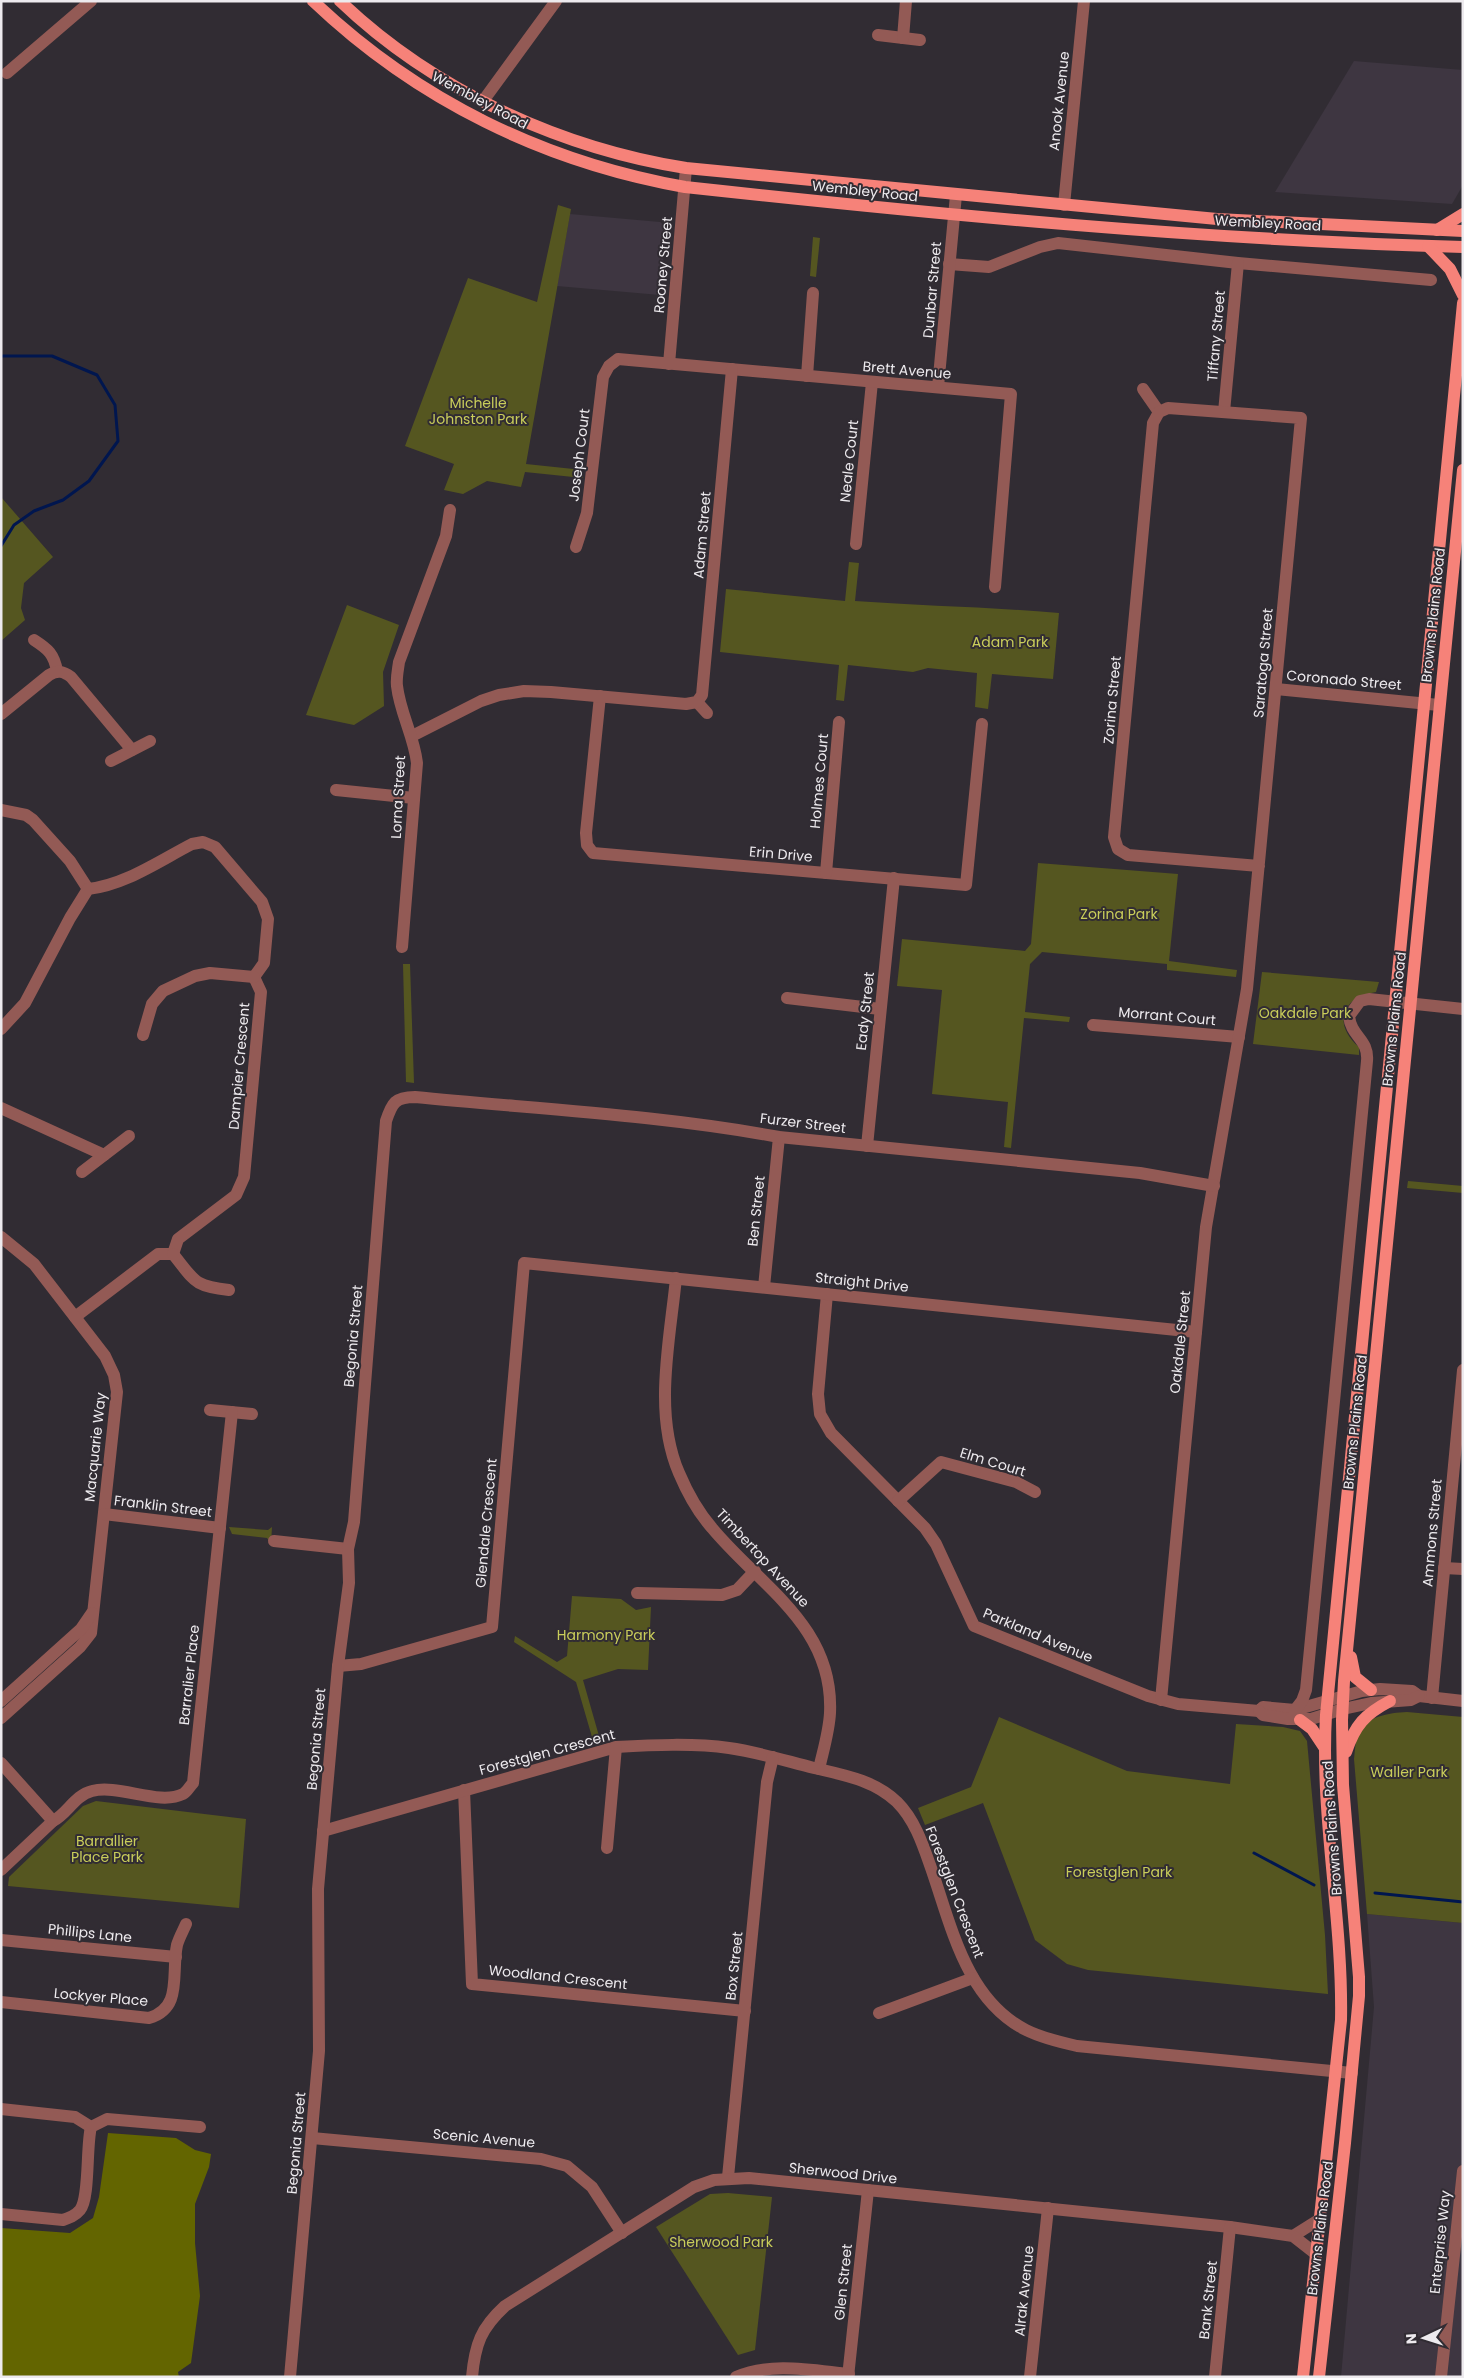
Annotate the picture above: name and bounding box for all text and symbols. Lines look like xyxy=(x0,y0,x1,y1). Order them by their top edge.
street label: Anook Avenue xyxy=(1044,50,1074,152)
street label: Wembley Road xyxy=(428,66,532,134)
street label: Wembley Road xyxy=(811,175,919,207)
street label: Wembley Road xyxy=(1214,210,1322,236)
street label: Rooney Street xyxy=(649,216,677,314)
street label: Dunbar Street xyxy=(918,241,946,339)
street label: Tiffany Street xyxy=(1202,290,1230,382)
street label: Brett Avenue xyxy=(862,356,953,384)
park label: Michelle Johnston Park xyxy=(429,393,528,429)
street label: Joseph Court xyxy=(563,407,595,503)
street label: Neale Court xyxy=(835,419,863,503)
street label: Adam Street xyxy=(688,491,716,579)
street label: Browns Plains Road xyxy=(1416,547,1450,683)
street label: Saratoga Street xyxy=(1248,607,1278,719)
park label: Adam Park xyxy=(972,632,1049,652)
street label: Zorina Street xyxy=(1098,655,1126,745)
street label: Coronado Street xyxy=(1286,665,1402,695)
street label: Holmes Court xyxy=(805,733,833,829)
street label: Lorna Street xyxy=(386,755,410,839)
street label: Erin Drive xyxy=(748,841,814,867)
park label: Zorina Park xyxy=(1080,904,1158,924)
street label: Browns Plains Road xyxy=(1377,951,1411,1087)
street label: Eady Street xyxy=(851,971,879,1051)
street label: Dampier Crescent xyxy=(223,1002,255,1130)
street label: Morrant Court xyxy=(1117,1002,1217,1030)
park label: Oakdale Park xyxy=(1259,1003,1352,1023)
street label: Furzer Street xyxy=(759,1108,847,1138)
street label: Ben Street xyxy=(742,1175,770,1247)
street label: Straight Drive xyxy=(814,1267,910,1297)
street label: Begonia Street xyxy=(339,1284,367,1388)
street label: Oakdale Street xyxy=(1165,1290,1195,1394)
street label: Browns Plains Road xyxy=(1338,1354,1372,1490)
street label: Macquarie Way xyxy=(79,1391,111,1503)
street label: Elm Court xyxy=(958,1443,1028,1481)
street label: Glendale Crescent xyxy=(470,1457,502,1589)
street label: Ammons Street xyxy=(1417,1478,1447,1588)
street label: Franklin Street xyxy=(113,1490,213,1522)
street label: Timbertop Avenue xyxy=(712,1504,814,1612)
street label: Parkland Avenue xyxy=(980,1603,1096,1667)
street label: Barralier Place xyxy=(174,1624,204,1726)
park label: Harmony Park xyxy=(557,1625,656,1645)
street label: Begonia Street xyxy=(302,1687,330,1791)
street label: Forestglen Crescent xyxy=(477,1724,617,1780)
street label: Browns Plains Road xyxy=(1317,1760,1347,1896)
park label: Waller Park xyxy=(1370,1762,1449,1782)
street label: Forestglen Crescent xyxy=(921,1823,989,1961)
park label: Barrallier Place Park xyxy=(71,1831,144,1867)
park label: Forestglen Park xyxy=(1066,1862,1173,1882)
street label: Phillips Lane xyxy=(47,1919,133,1947)
street label: Box Street xyxy=(720,1931,748,2001)
street label: Woodland Crescent xyxy=(488,1960,628,1994)
street label: Lockyer Place xyxy=(53,1983,149,2011)
street label: Begonia Street xyxy=(282,2091,310,2195)
street label: Scenic Avenue xyxy=(432,2124,536,2152)
street label: Sherwood Drive xyxy=(788,2157,898,2189)
street label: Browns Plains Road xyxy=(1302,2160,1338,2296)
street label: Enterprise Way xyxy=(1425,2189,1455,2295)
park label: Sherwood Park xyxy=(669,2232,774,2252)
street label: Glen Street xyxy=(829,2243,857,2321)
street label: Alrak Avenue xyxy=(1009,2244,1039,2337)
street label: Bank Street xyxy=(1194,2260,1222,2340)
north arrow xyxy=(1399,2313,1449,2363)
text: N xyxy=(1401,2333,1421,2345)

